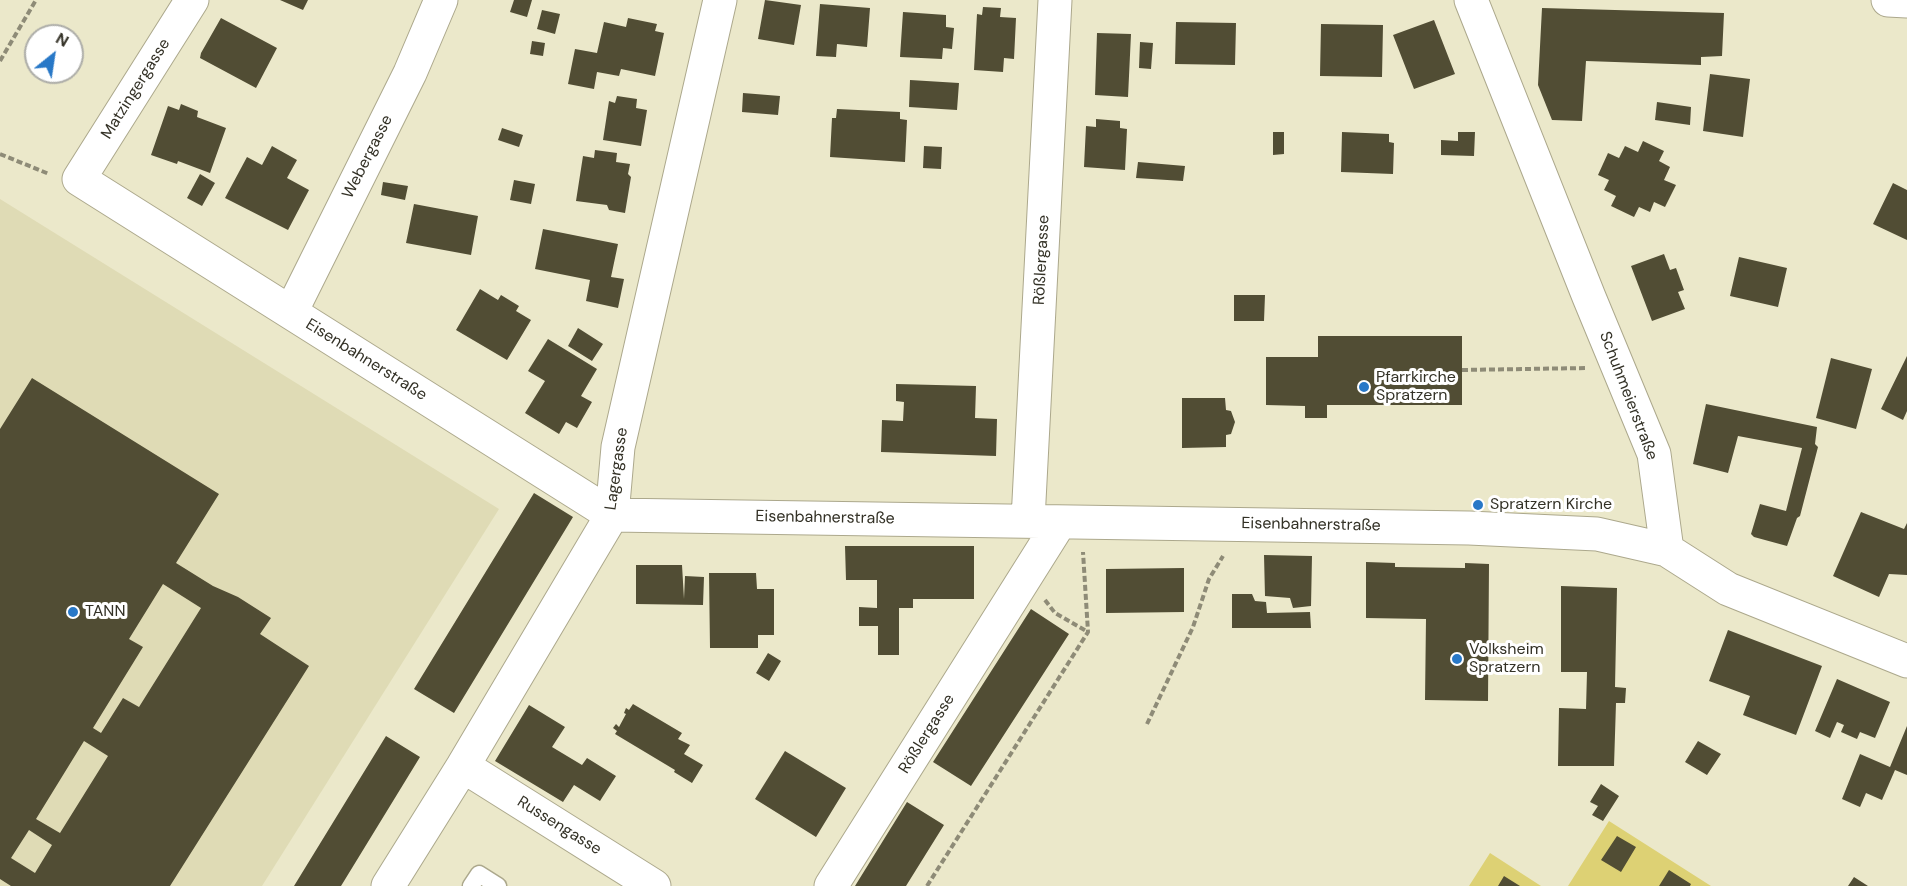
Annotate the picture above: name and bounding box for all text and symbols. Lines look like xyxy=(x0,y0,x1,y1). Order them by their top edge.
north arrow xyxy=(24,24,84,84)
text: N xyxy=(52,28,73,52)
street label: Matzingergasse xyxy=(97,35,175,143)
street label: Webergasse xyxy=(339,112,397,202)
street label: Rößlergasse xyxy=(1030,214,1054,306)
street label: Eisenbahnerstraße xyxy=(302,315,430,405)
street label: Schuhmeierstraße xyxy=(1595,329,1661,463)
place label: Pfarrkirche Spratzern xyxy=(1376,368,1456,406)
marker: Pfarrkirche Spratzern xyxy=(1357,380,1371,394)
street label: Lagergasse xyxy=(602,426,632,512)
place label: Spratzern Kirche xyxy=(1490,495,1612,515)
marker: Spratzern Kirche xyxy=(1471,498,1485,512)
street label: Eisenbahnerstraße xyxy=(755,507,895,529)
street label: Eisenbahnerstraße xyxy=(1241,514,1381,536)
place label: TANN xyxy=(85,602,125,622)
marker: TANN xyxy=(66,605,80,619)
place label: Volksheim Spratzern xyxy=(1469,640,1544,678)
marker: Volksheim Spratzern xyxy=(1450,652,1464,666)
street label: Rößlergasse xyxy=(895,691,959,777)
street label: Russengasse xyxy=(513,792,605,860)

